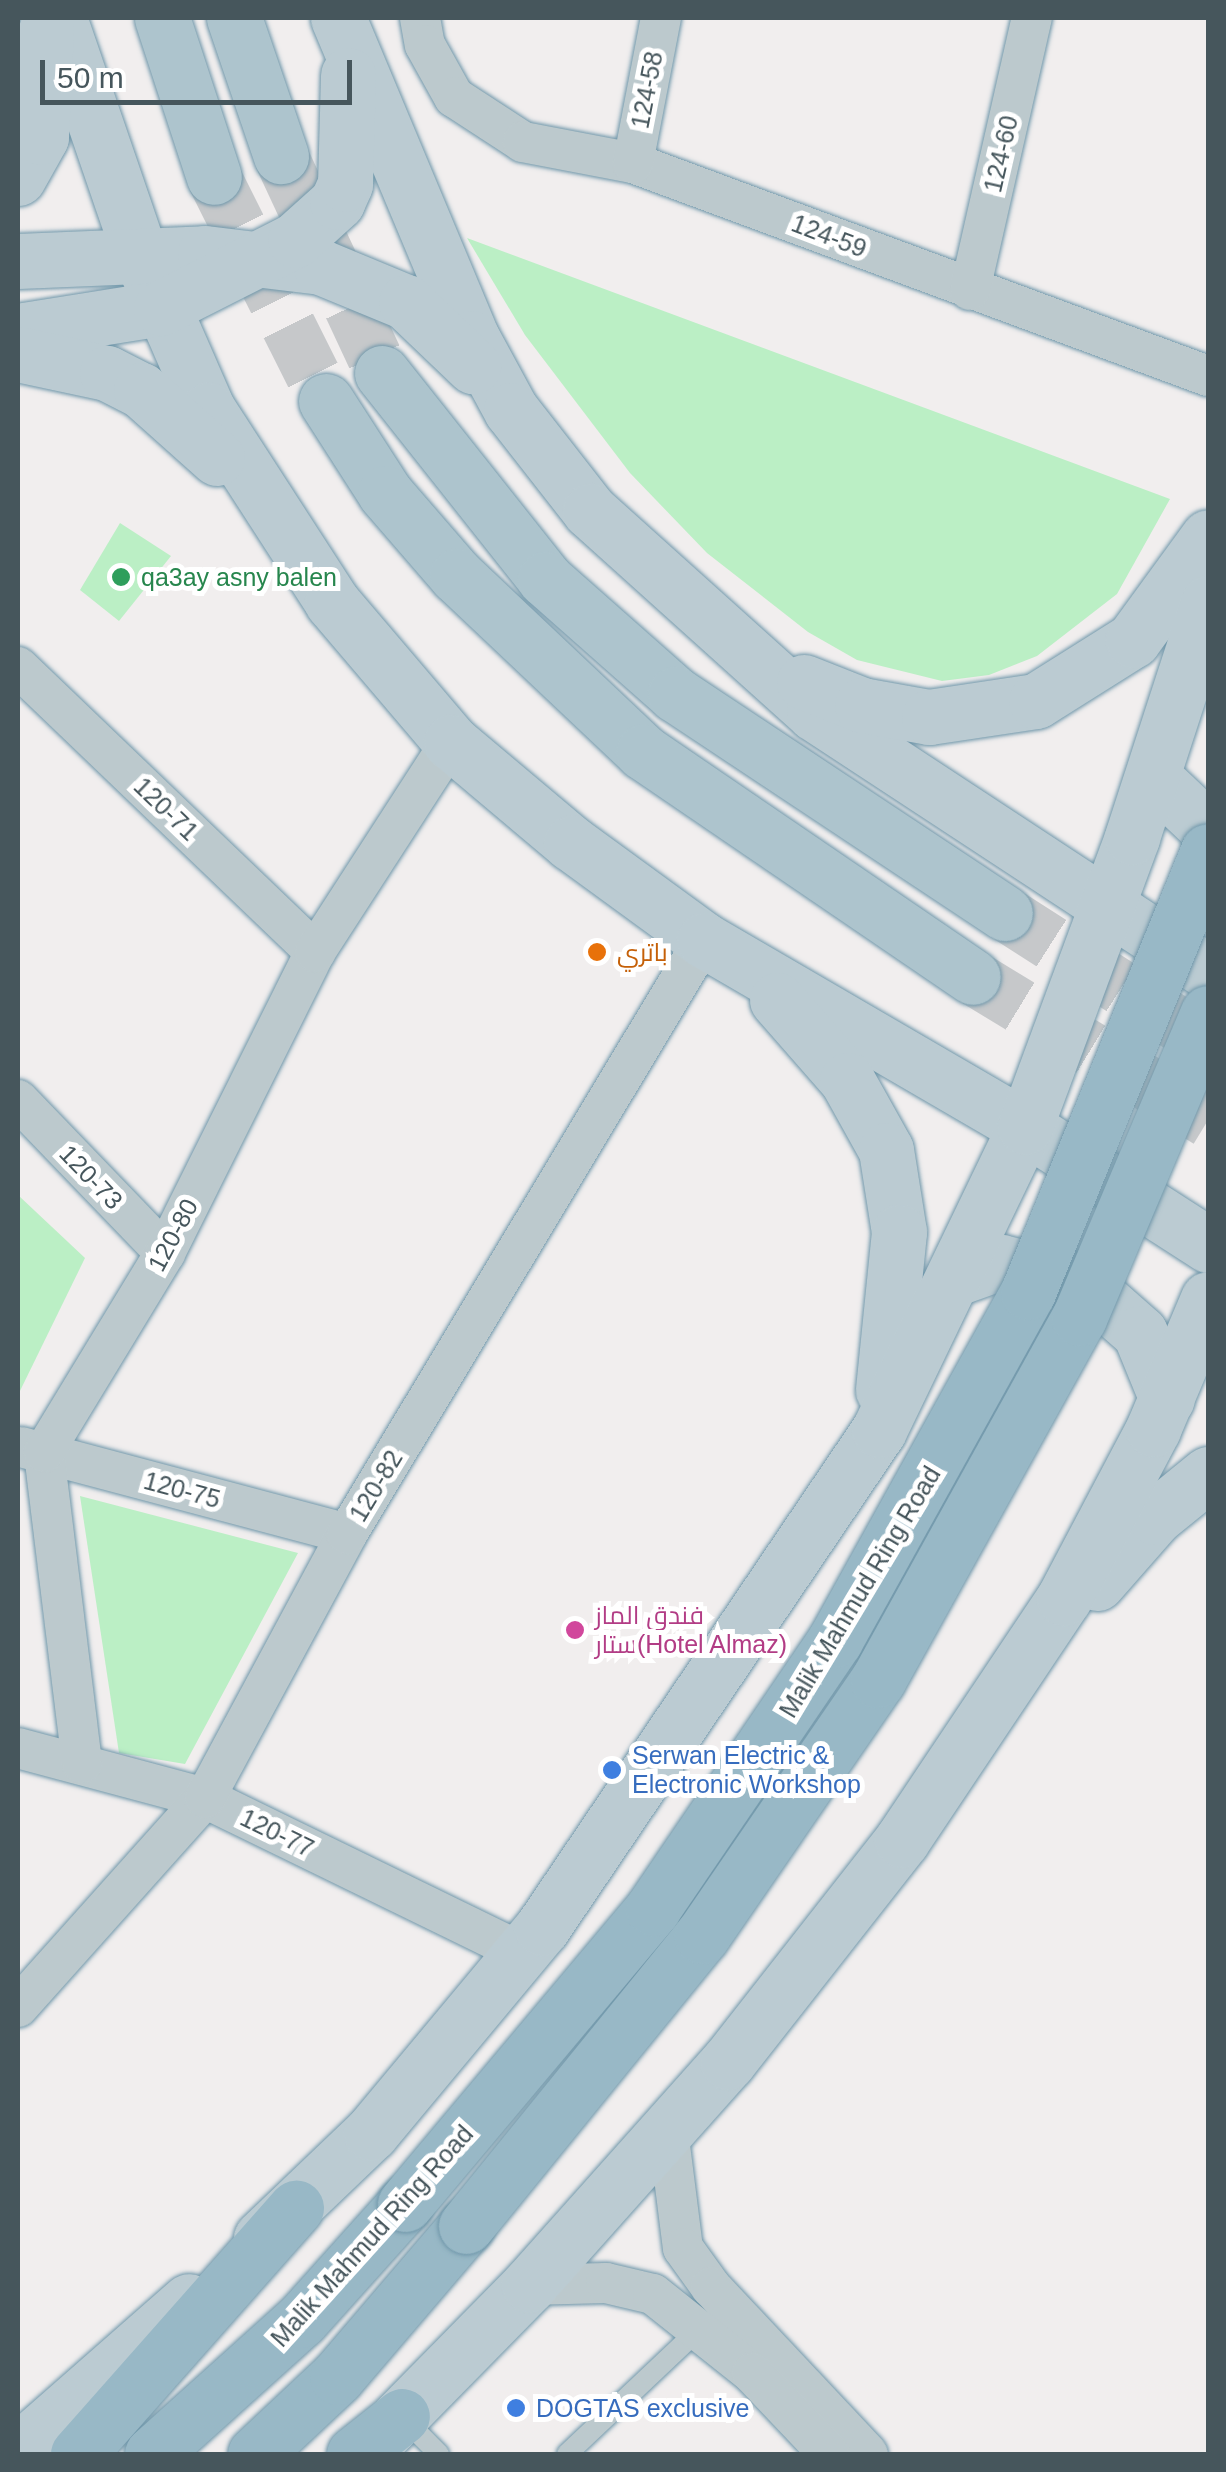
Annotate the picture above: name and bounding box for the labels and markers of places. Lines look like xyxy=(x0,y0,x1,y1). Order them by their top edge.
place label: qa3ay asny balen xyxy=(141,562,337,592)
marker: qa3ay asny balen xyxy=(110,566,132,588)
place label: باتري xyxy=(617,937,668,967)
marker: باتري xyxy=(586,941,608,963)
place label: فندق الماز ستار(Hotel Almaz) xyxy=(595,1601,788,1660)
marker: فندق الماز ستار(Hotel Almaz) xyxy=(564,1619,586,1641)
place label: Serwan Electric & Electronic Workshop xyxy=(632,1741,861,1800)
marker: Serwan Electric & Electronic Workshop xyxy=(601,1759,623,1781)
place label: DOGTAS exclusive xyxy=(536,2393,749,2423)
marker: DOGTAS exclusive xyxy=(505,2397,527,2419)

